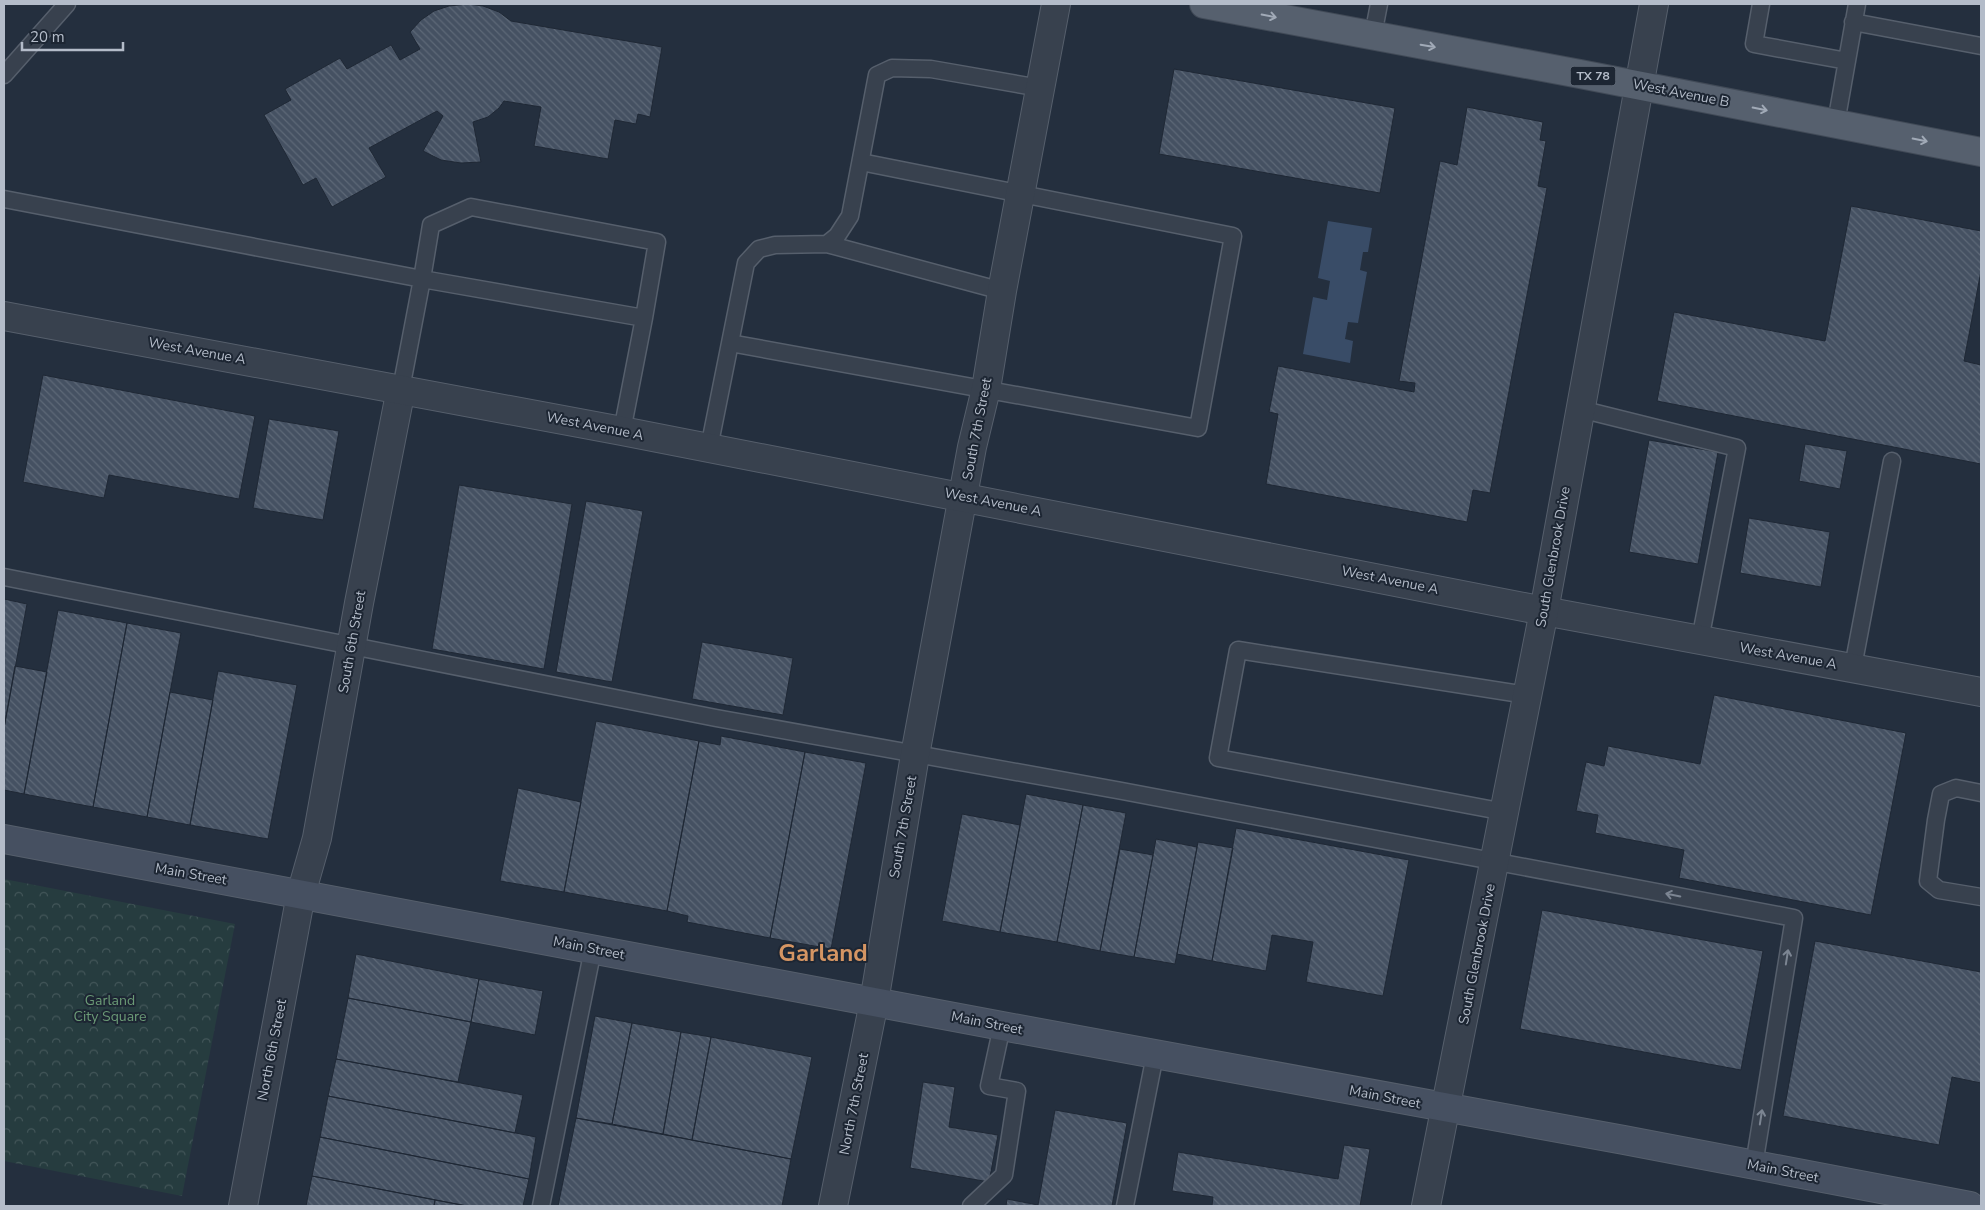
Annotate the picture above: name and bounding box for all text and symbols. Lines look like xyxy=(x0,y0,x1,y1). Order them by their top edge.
one-way arrow xyxy=(1260,12,1276,21)
scale bar xyxy=(22,20,124,52)
text: 20 m xyxy=(30,27,65,47)
one-way arrow xyxy=(1420,41,1436,51)
road number: TX 78 xyxy=(1570,66,1616,85)
street label: West Avenue B xyxy=(1631,74,1731,112)
one-way arrow xyxy=(1752,104,1768,114)
one-way arrow xyxy=(1911,136,1927,145)
street label: West Avenue A xyxy=(147,333,247,369)
street label: South 7th Street xyxy=(958,376,996,482)
street label: West Avenue A xyxy=(545,407,645,445)
street label: West Avenue A xyxy=(943,483,1043,521)
street label: South Glenbrook Drive xyxy=(1531,485,1575,629)
street label: West Avenue A xyxy=(1340,561,1440,599)
street label: South 6th Street xyxy=(334,589,370,695)
street label: West Avenue A xyxy=(1738,638,1838,674)
street label: South 7th Street xyxy=(885,774,921,880)
street label: Main Street xyxy=(154,858,228,890)
street label: South Glenbrook Drive xyxy=(1454,882,1500,1026)
one-way arrow xyxy=(1665,890,1681,899)
street label: Main Street xyxy=(552,932,626,964)
district label: Garland xyxy=(778,937,868,969)
one-way arrow xyxy=(1783,949,1793,965)
park label: Garland City Square xyxy=(74,991,146,1026)
street label: North 6th Street xyxy=(253,998,291,1102)
street label: Main Street xyxy=(950,1007,1024,1039)
street label: North 7th Street xyxy=(835,1052,873,1156)
street label: Main Street xyxy=(1348,1081,1422,1113)
one-way arrow xyxy=(1757,1109,1767,1125)
street label: Main Street xyxy=(1746,1155,1820,1187)

